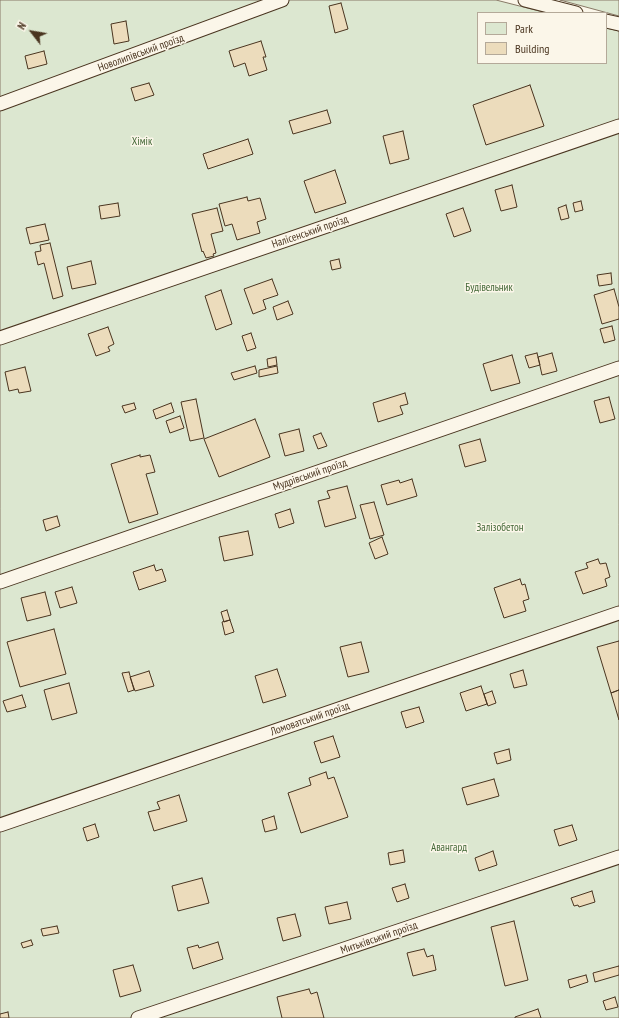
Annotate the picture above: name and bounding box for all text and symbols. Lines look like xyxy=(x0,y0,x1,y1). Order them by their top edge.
north arrow xyxy=(12,12,52,52)
legend xyxy=(477,12,607,64)
text: N xyxy=(14,20,29,32)
text: Park xyxy=(515,21,533,36)
street label: Новолипівський проїзд xyxy=(96,31,186,75)
text: Building xyxy=(515,41,550,56)
park label: Хімік xyxy=(132,135,152,149)
street label: Налісенський проїзд xyxy=(270,213,350,251)
park label: Будівельник xyxy=(465,281,513,295)
street label: Мудрівський проїзд xyxy=(271,456,349,494)
park label: Залізобетон xyxy=(477,521,523,535)
street label: Ломоватський проїзд xyxy=(269,699,351,739)
park label: Авангард xyxy=(431,841,467,855)
street label: Митьківський проїзд xyxy=(339,919,419,957)

